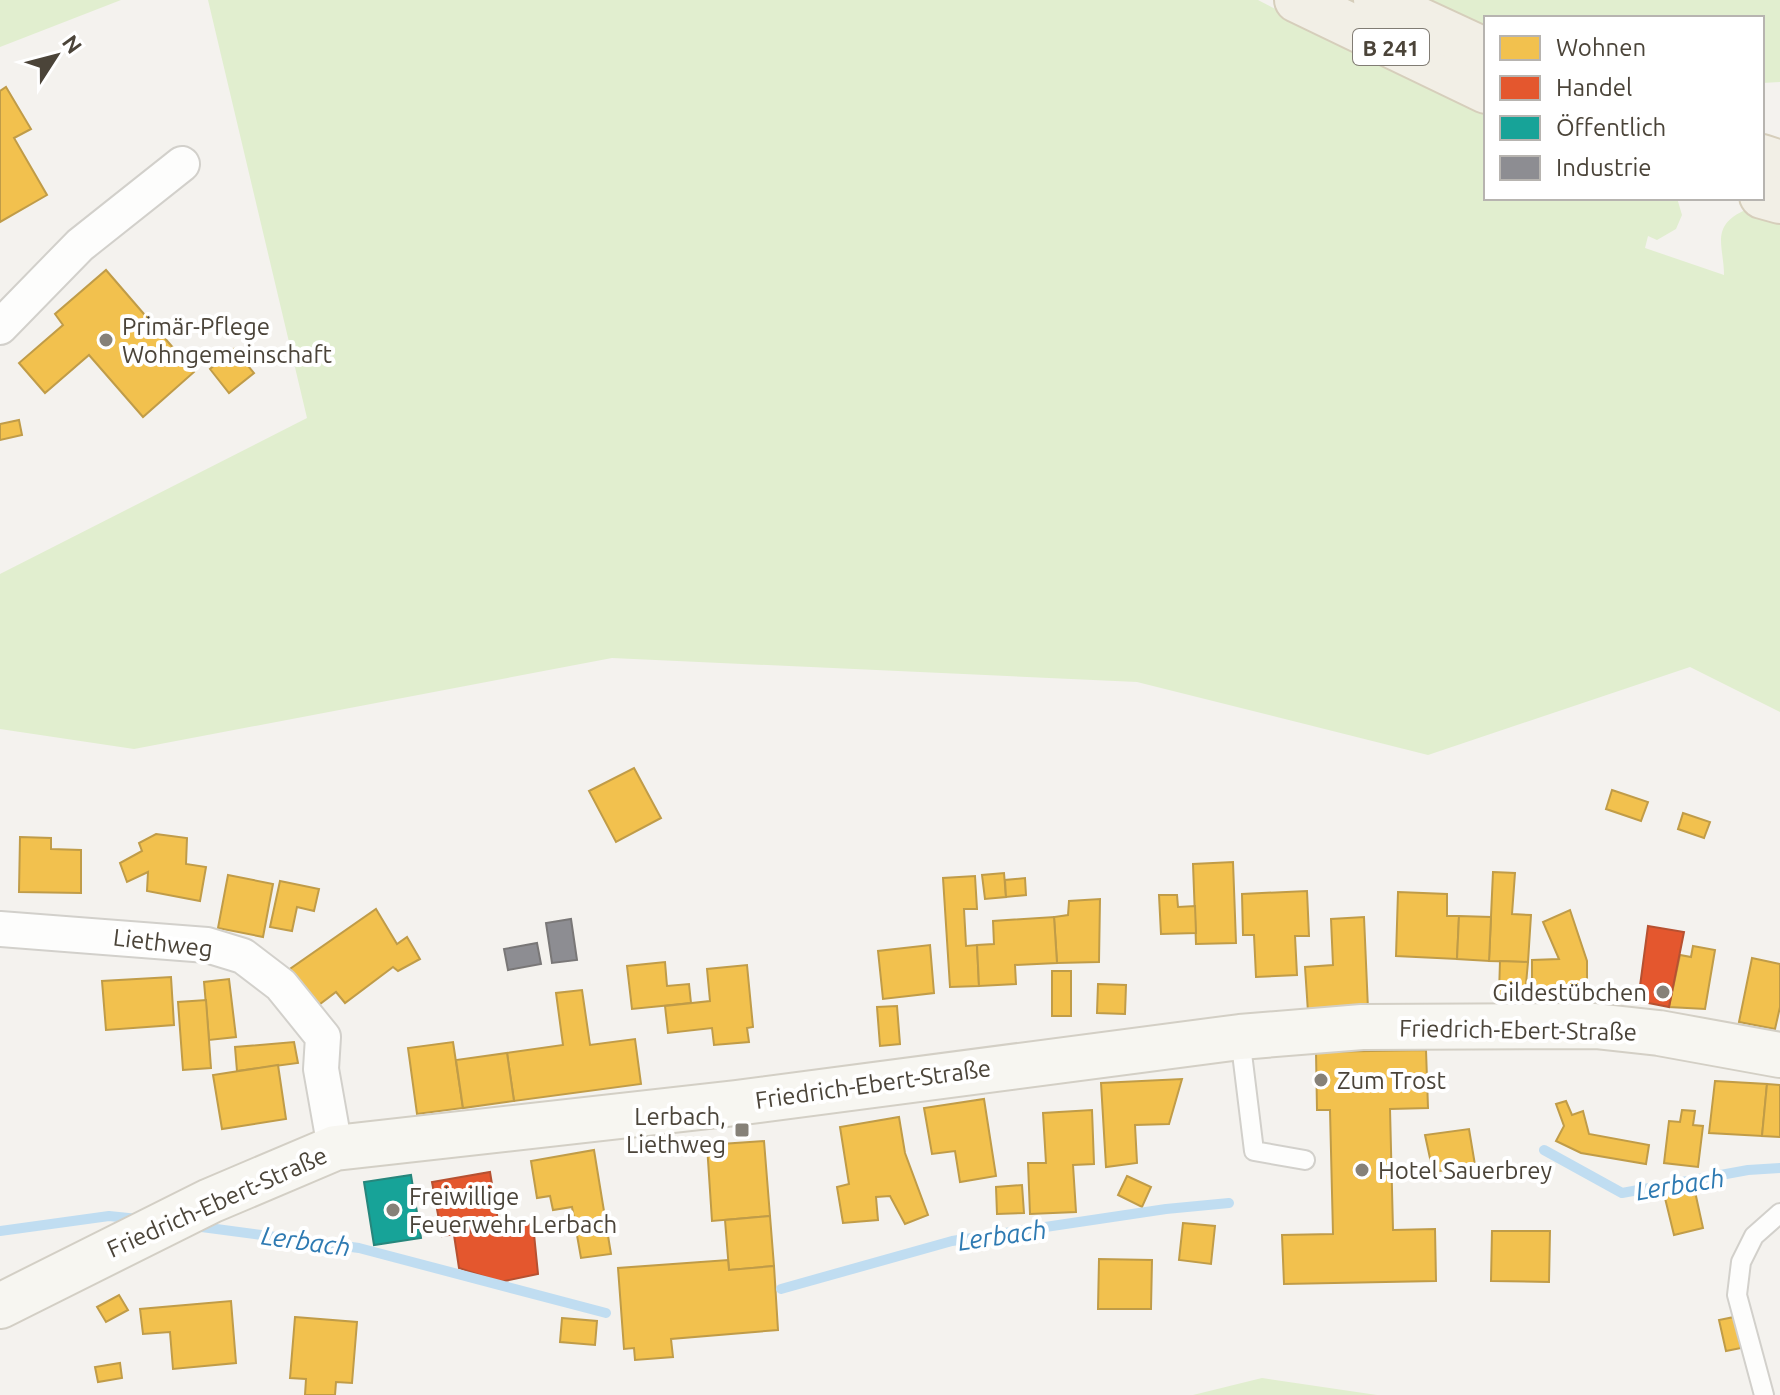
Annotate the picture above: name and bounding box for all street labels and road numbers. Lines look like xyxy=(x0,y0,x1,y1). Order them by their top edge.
road number: B 241 xyxy=(1353,29,1429,65)
street label: Liethweg xyxy=(112,924,214,962)
street label: Friedrich-Ebert-Straße xyxy=(1399,1014,1637,1046)
street label: Friedrich-Ebert-Straße xyxy=(753,1054,993,1114)
street label: Friedrich-Ebert-Straße xyxy=(103,1141,331,1263)

